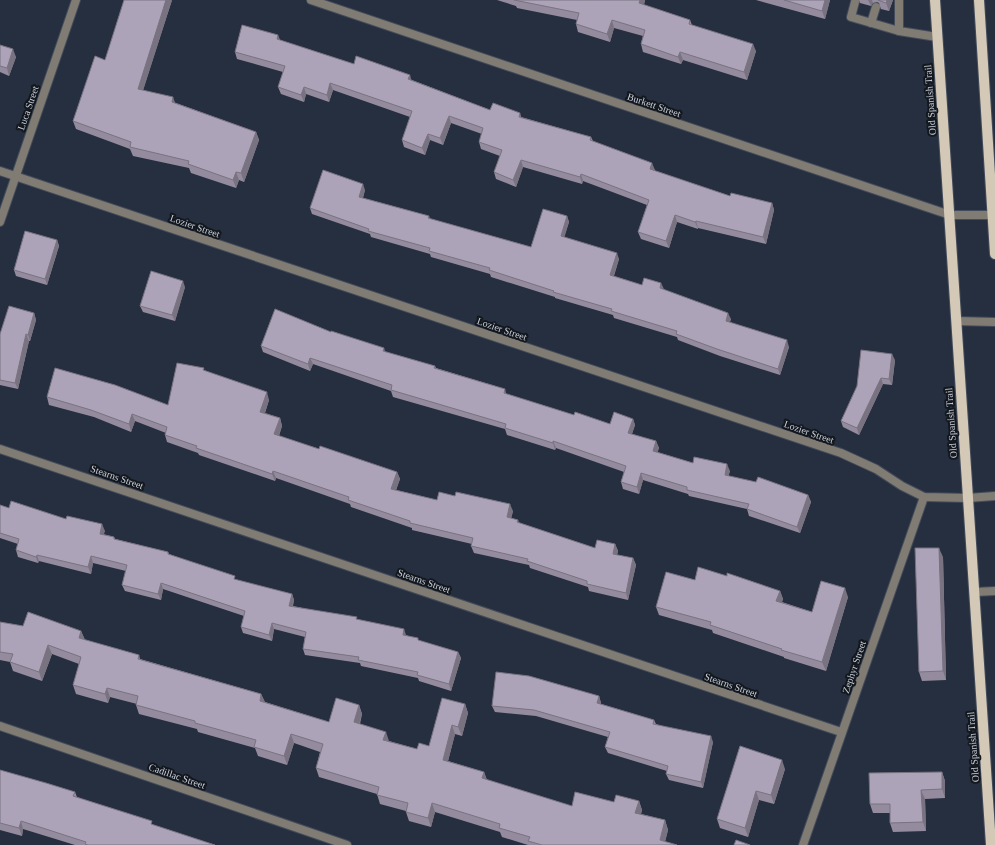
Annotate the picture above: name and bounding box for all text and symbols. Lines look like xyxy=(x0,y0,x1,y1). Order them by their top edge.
street label: Old Spanish Trail xyxy=(922,64,938,136)
street label: Luca Street xyxy=(15,84,41,131)
street label: Burkett Street xyxy=(626,91,682,119)
street label: Lozier Street xyxy=(169,212,222,240)
street label: Lozier Street xyxy=(476,315,529,343)
street label: Old Spanish Trail xyxy=(943,387,959,459)
street label: Lozier Street xyxy=(783,418,836,446)
street label: Stearns Street xyxy=(89,463,145,491)
street label: Stearns Street xyxy=(396,567,452,595)
street label: Zephyr Street xyxy=(840,639,868,695)
street label: Stearns Street xyxy=(703,671,759,699)
street label: Old Spanish Trail xyxy=(965,711,981,783)
street label: Cadillac Street xyxy=(147,761,207,791)

